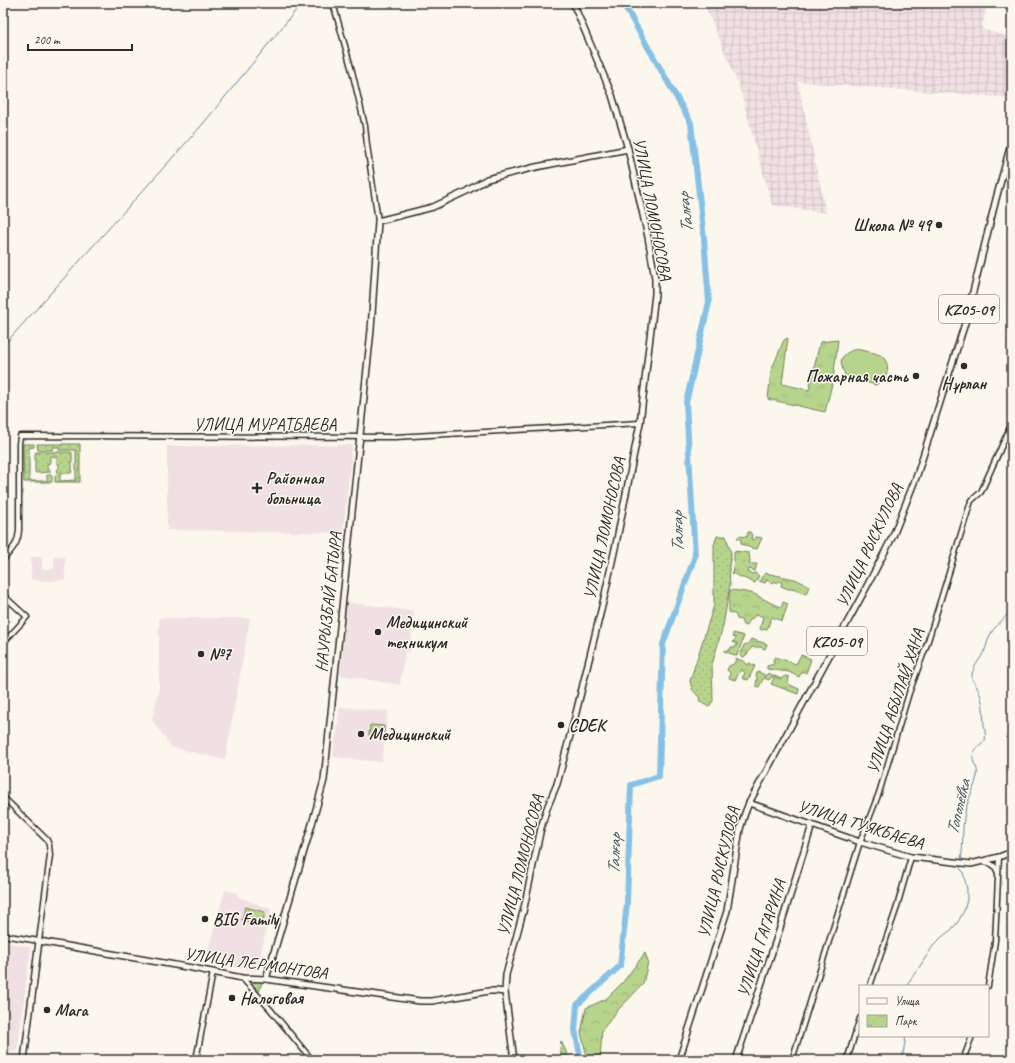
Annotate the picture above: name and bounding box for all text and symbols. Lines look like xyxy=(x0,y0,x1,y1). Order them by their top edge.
scale bar xyxy=(28,26,132,52)
text: 200 m xyxy=(34,32,61,48)
street label: УЛИЦА ЛОМОНОСОВА xyxy=(628,136,677,282)
water label: Талғар xyxy=(672,189,698,234)
place label: Школа № 49 xyxy=(853,215,934,236)
marker: Школа № 49 xyxy=(934,220,944,230)
road number: KZ05-09 xyxy=(939,295,999,323)
marker: Нұрлан xyxy=(959,361,969,371)
place label: Пожарная часть xyxy=(806,366,909,387)
marker: Пожарная часть xyxy=(911,371,921,381)
place label: Нұрлан xyxy=(942,373,988,394)
street label: УЛИЦА МУРАТБАЕВА xyxy=(194,414,337,435)
street label: УЛИЦА ЛОМОНОСОВА xyxy=(579,455,630,601)
place label: Районная больница xyxy=(266,468,325,509)
street label: УЛИЦА РЫСКУЛОВА xyxy=(832,480,907,610)
marker: Районная больница xyxy=(251,482,263,494)
water label: Талғар xyxy=(666,509,688,553)
street label: НАУРЫЗБАЙ БАТЫРА xyxy=(311,530,346,673)
place label: Медицинский техникум xyxy=(386,612,469,653)
street label: УЛИЦА АБЫЛАЙ ХАНА xyxy=(862,626,929,776)
marker: Медицинский техникум xyxy=(373,627,383,637)
road number: KZ05-09 xyxy=(807,627,867,655)
place label: №7 xyxy=(209,644,233,665)
marker: №7 xyxy=(196,649,206,659)
place label: CDEK xyxy=(569,715,608,736)
marker: CDEK xyxy=(556,720,566,730)
place label: Медицинский xyxy=(369,724,452,745)
marker: Медицинский xyxy=(356,729,366,739)
water label: Тополёвка xyxy=(941,775,976,837)
street label: УЛИЦА ЛОМОНОСОВА xyxy=(493,792,548,938)
street label: УЛИЦА ТУЯКБАЕВА xyxy=(795,795,927,854)
street label: УЛИЦА РЫСКУЛОВА xyxy=(693,804,744,940)
water label: Талғар xyxy=(602,831,626,875)
street label: УЛИЦА ГАГАРИНА xyxy=(733,875,791,999)
place label: BIG Family xyxy=(213,909,280,930)
marker: BIG Family xyxy=(200,914,210,924)
street label: УЛИЦА ЛЕРМОНТОВА xyxy=(183,943,330,984)
legend xyxy=(859,985,989,1037)
place label: Налоговая xyxy=(240,988,304,1009)
marker: Налоговая xyxy=(227,993,237,1003)
text: Улица xyxy=(895,993,920,1009)
place label: Мага xyxy=(55,1000,89,1021)
marker: Мага xyxy=(42,1005,52,1015)
text: Парк xyxy=(895,1013,918,1029)

